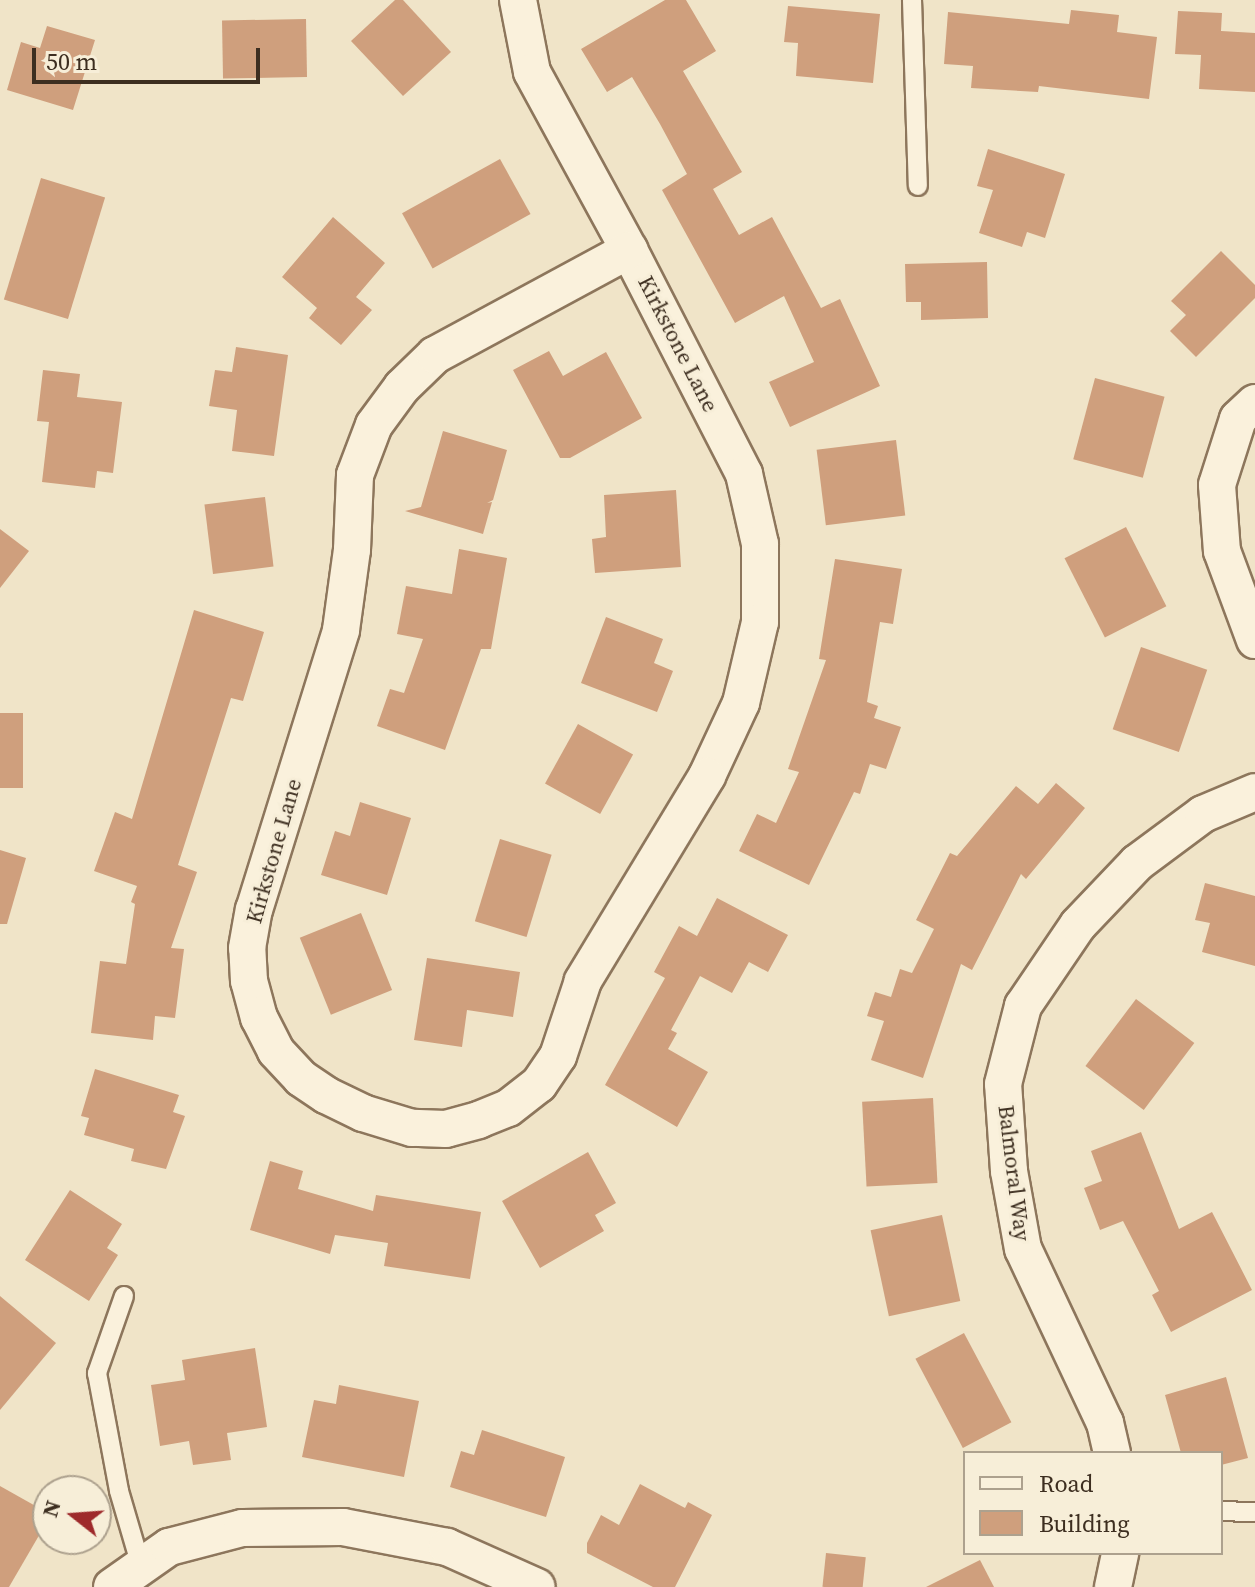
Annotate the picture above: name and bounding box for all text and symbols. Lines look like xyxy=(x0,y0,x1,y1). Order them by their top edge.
scale bar xyxy=(36,32,264,82)
text: 50 m xyxy=(46,45,97,78)
street label: Kirkstone Lane xyxy=(632,271,724,417)
street label: Kirkstone Lane xyxy=(241,776,307,926)
street label: Balmoral Way xyxy=(993,1103,1035,1243)
legend xyxy=(963,1451,1223,1555)
text: Road xyxy=(1039,1467,1093,1500)
north arrow xyxy=(32,1475,112,1555)
text: N xyxy=(34,1497,68,1521)
text: Building xyxy=(1039,1507,1130,1540)

